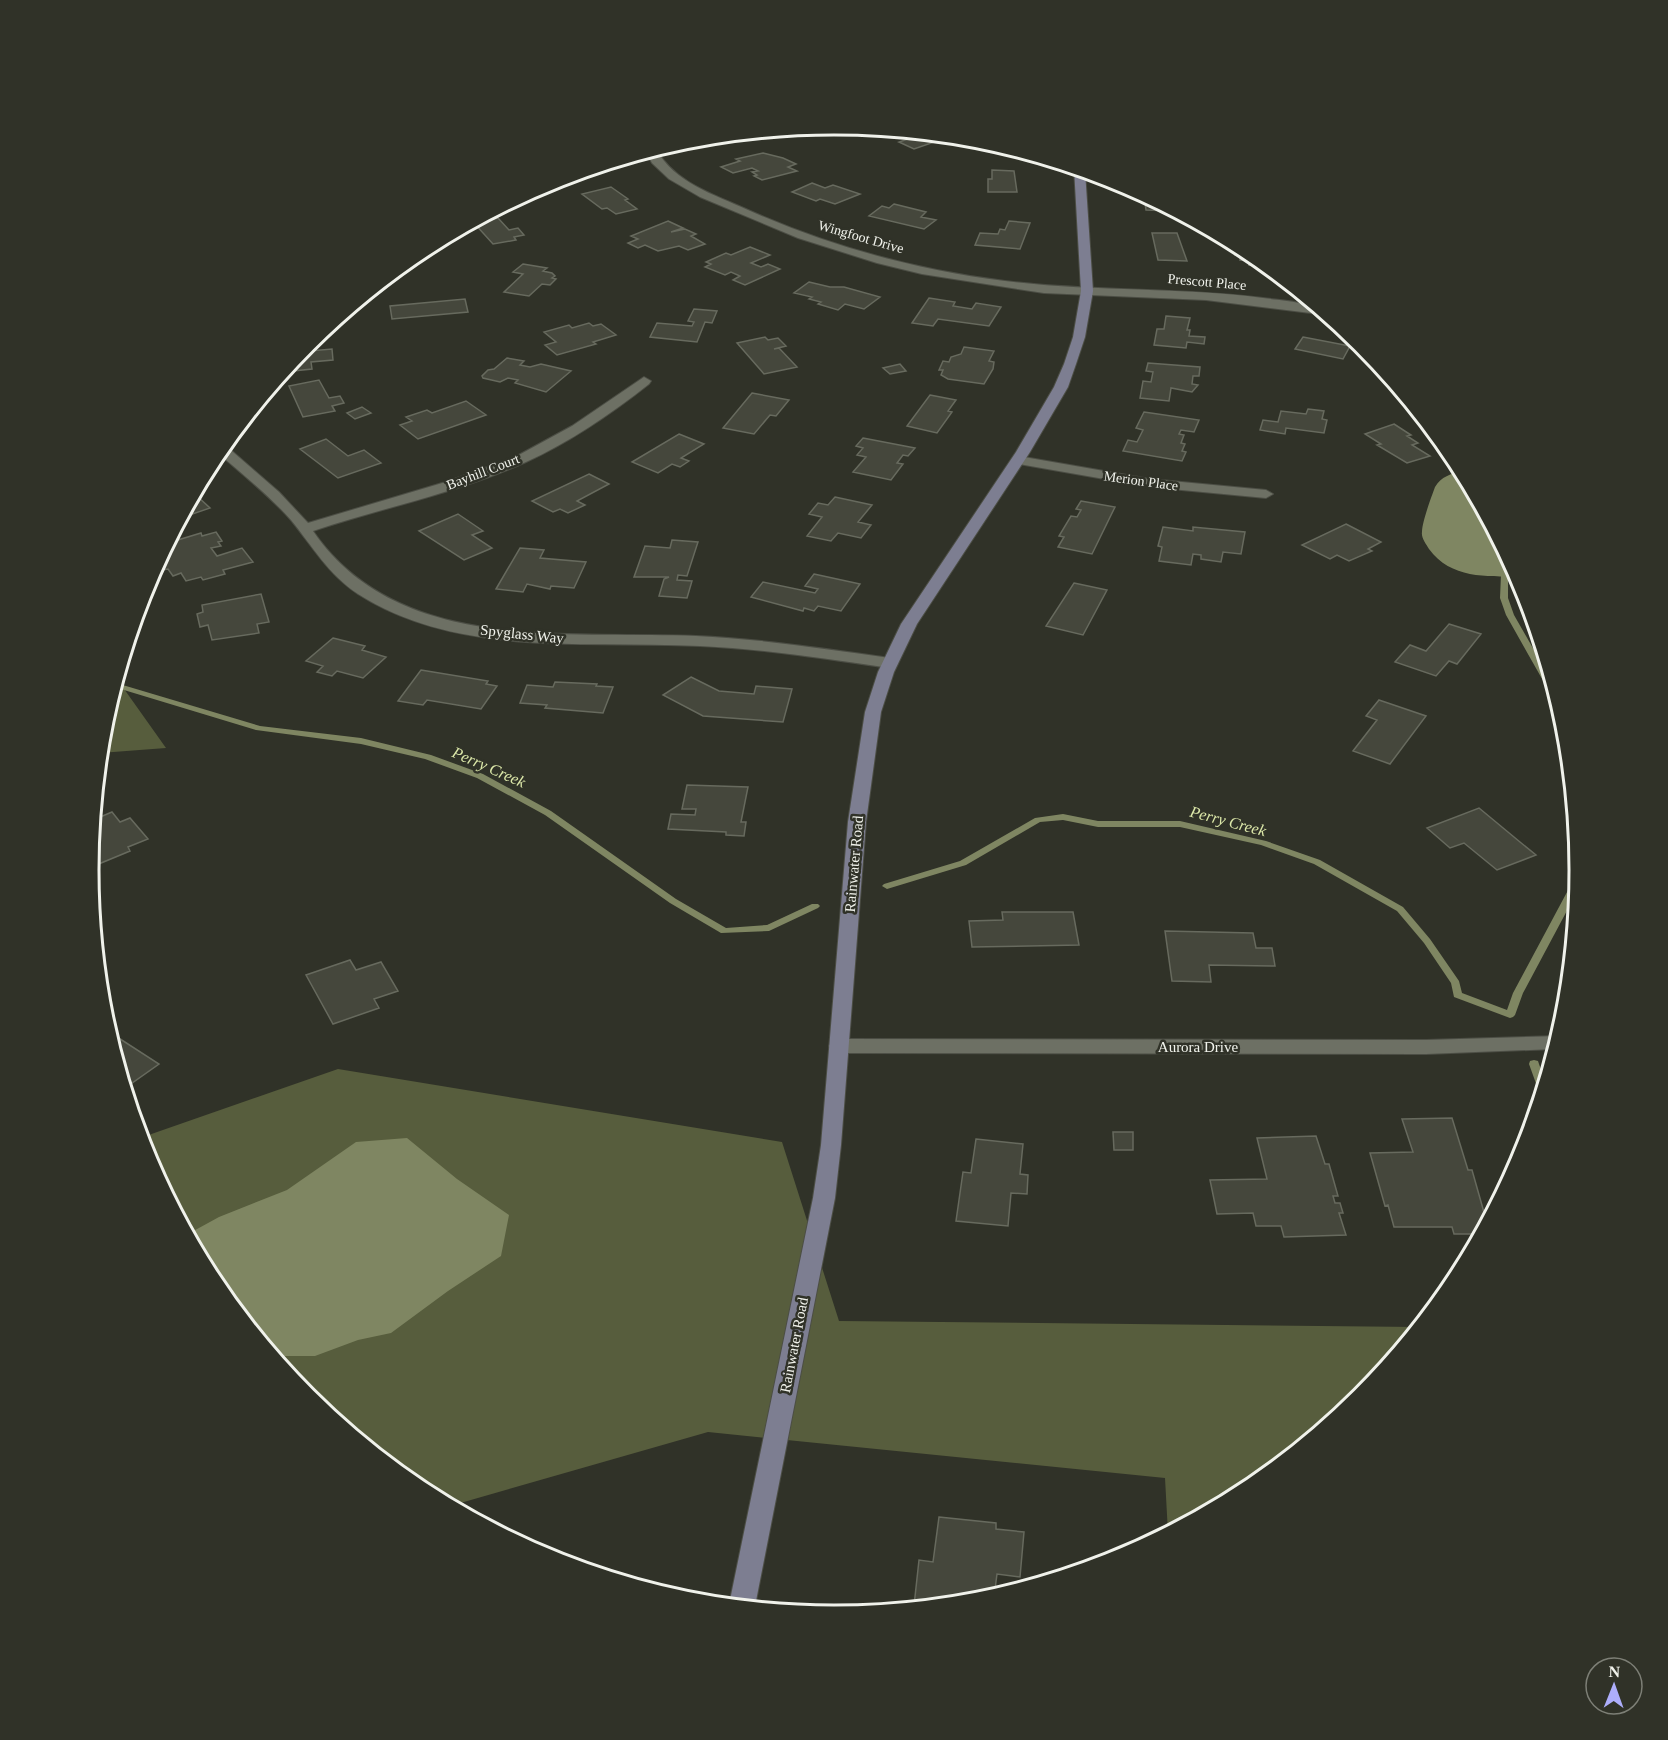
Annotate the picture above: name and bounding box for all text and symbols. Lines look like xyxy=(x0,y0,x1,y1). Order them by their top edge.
street label: Wingfoot Drive xyxy=(816,218,906,256)
street label: Prescott Place xyxy=(1167,271,1247,293)
street label: Bayhill Court xyxy=(445,451,522,493)
street label: Merion Place xyxy=(1103,468,1179,494)
street label: Spyglass Way xyxy=(479,622,565,646)
water label: Perry Creek xyxy=(449,743,529,792)
water label: Perry Creek xyxy=(1187,802,1269,841)
street label: Rainwater Road xyxy=(842,814,866,913)
street label: Aurora Drive xyxy=(1158,1039,1239,1055)
street label: Rainwater Road xyxy=(777,1295,811,1394)
north arrow xyxy=(1584,1656,1644,1716)
text: N xyxy=(1608,1663,1621,1680)

